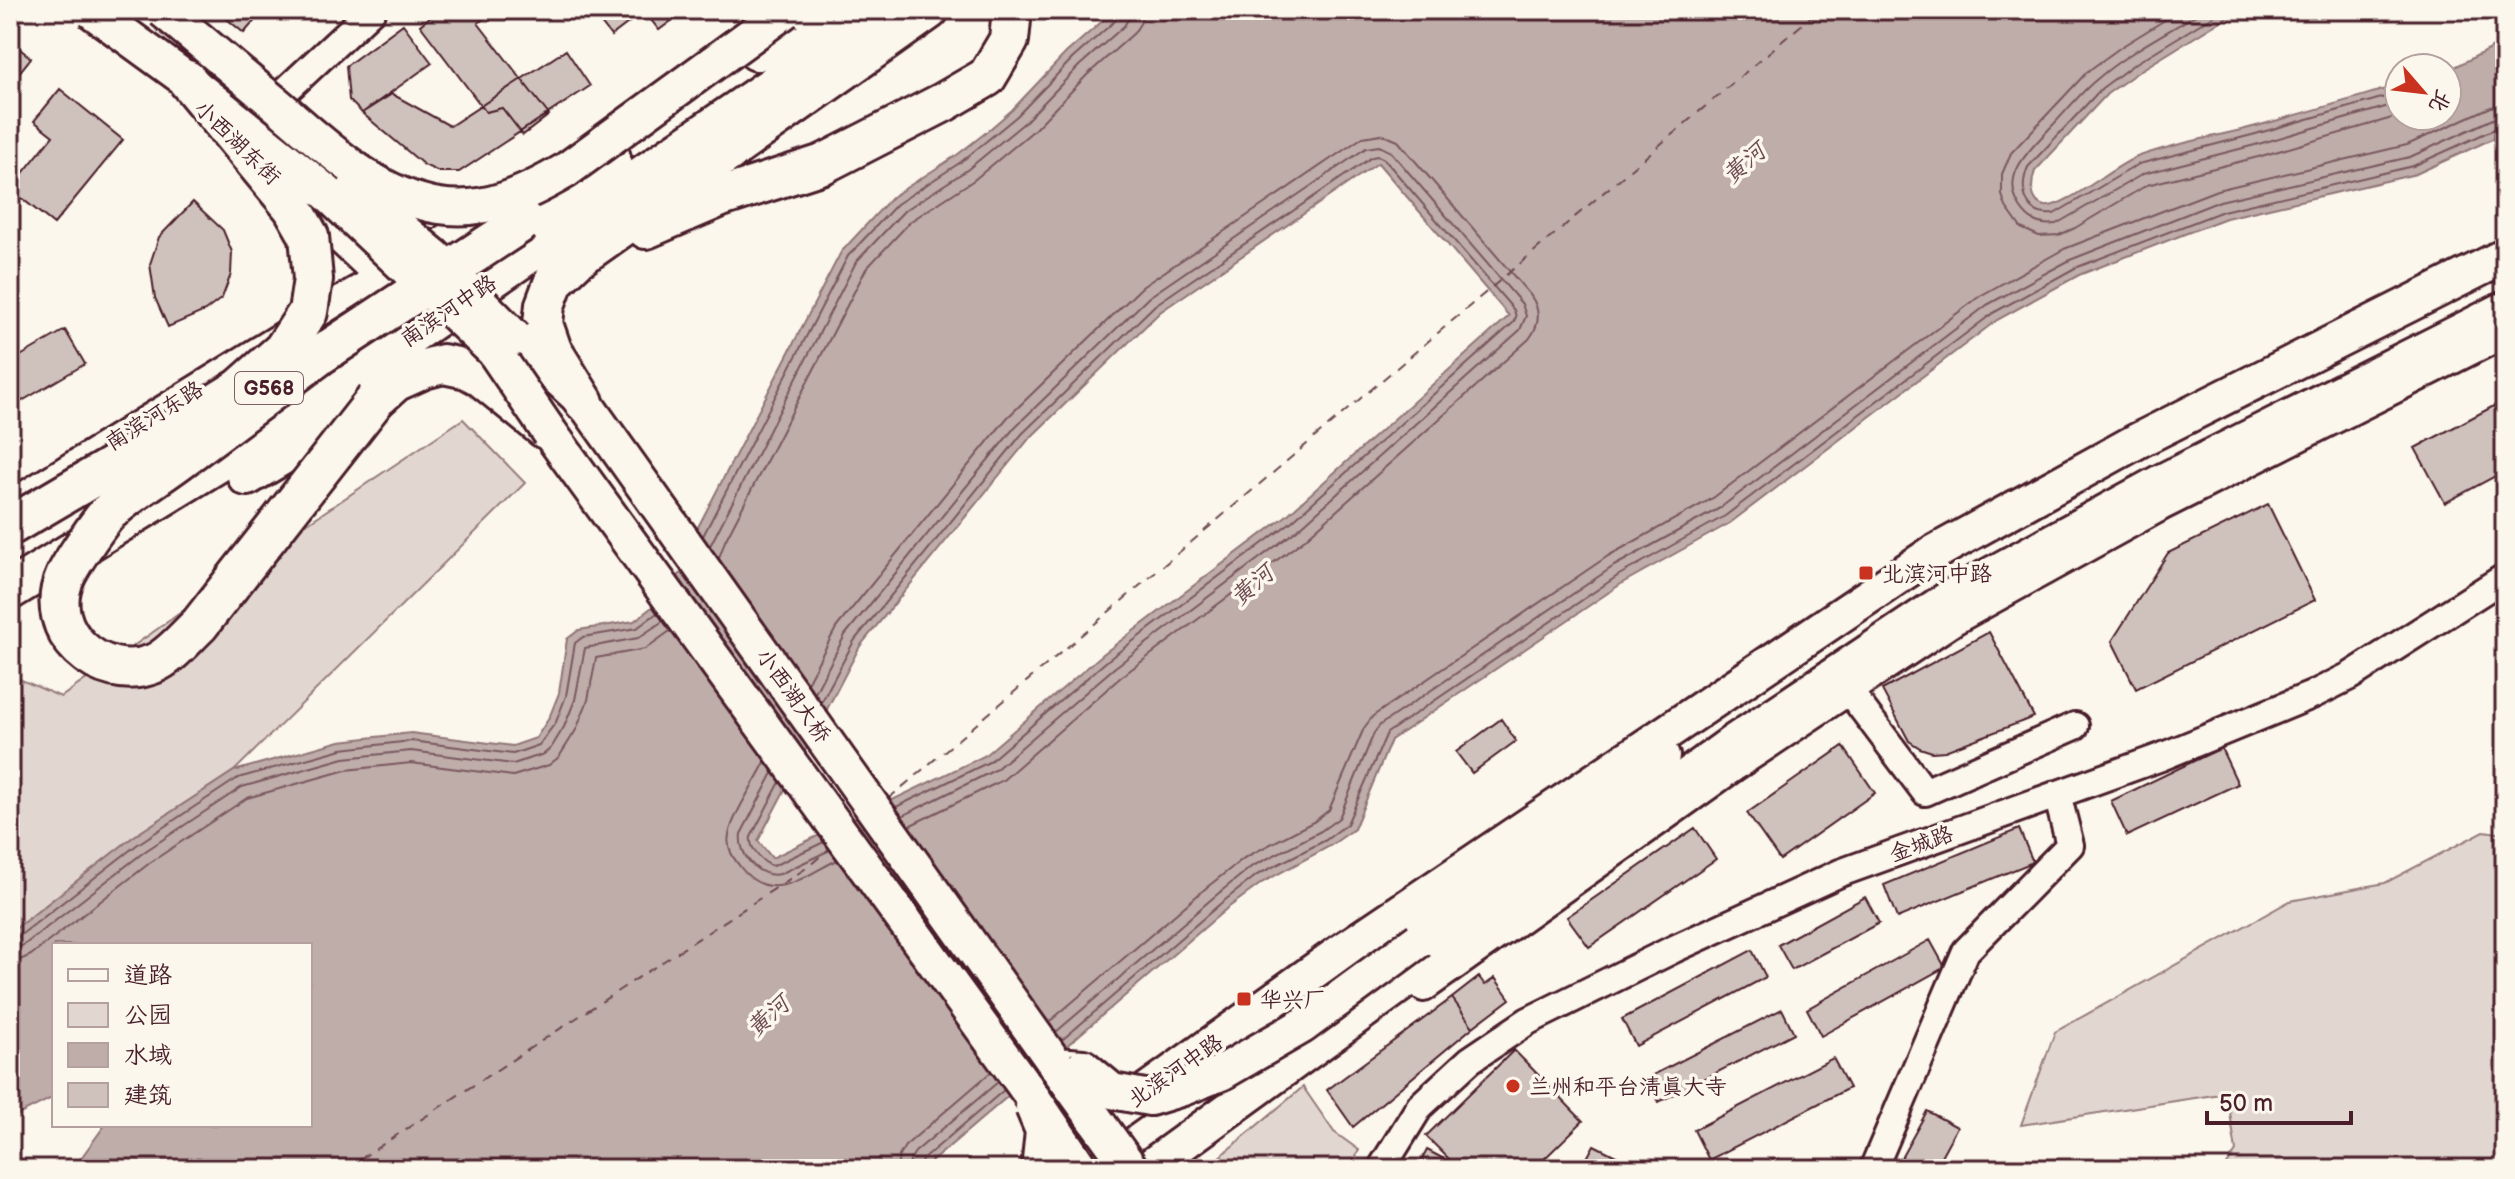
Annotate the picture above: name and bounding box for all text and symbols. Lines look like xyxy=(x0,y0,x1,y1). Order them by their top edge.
north arrow xyxy=(2383,52,2463,132)
text: 北 xyxy=(2422,85,2456,117)
street label: 小西湖东街 xyxy=(188,95,286,191)
water label: 黄河 xyxy=(1717,134,1775,190)
street label: 南滨河中路 xyxy=(396,269,502,353)
road number: G568 xyxy=(235,372,303,404)
street label: 南滨河东路 xyxy=(101,376,209,457)
water label: 黄河 xyxy=(1225,556,1283,612)
place label: 北滨河中路 xyxy=(1882,561,1992,588)
marker: 北滨河中路 xyxy=(1857,564,1875,582)
street label: 小西湖大桥 xyxy=(750,643,836,748)
street label: 金城路 xyxy=(1886,820,1957,868)
legend xyxy=(52,943,312,1127)
text: 道路 xyxy=(124,961,172,990)
water label: 黄河 xyxy=(741,987,799,1043)
place label: 华兴厂 xyxy=(1260,987,1326,1014)
marker: 华兴厂 xyxy=(1235,990,1253,1008)
text: 公园 xyxy=(124,1001,172,1030)
street label: 北滨河中路 xyxy=(1123,1029,1229,1114)
text: 水域 xyxy=(124,1041,172,1070)
place label: 兰州和平台清真大寺 xyxy=(1529,1074,1727,1101)
scale bar xyxy=(2207,1075,2351,1125)
marker: 兰州和平台清真大寺 xyxy=(1504,1077,1522,1095)
text: 建筑 xyxy=(124,1081,172,1110)
text: 50 m xyxy=(2219,1089,2273,1118)

